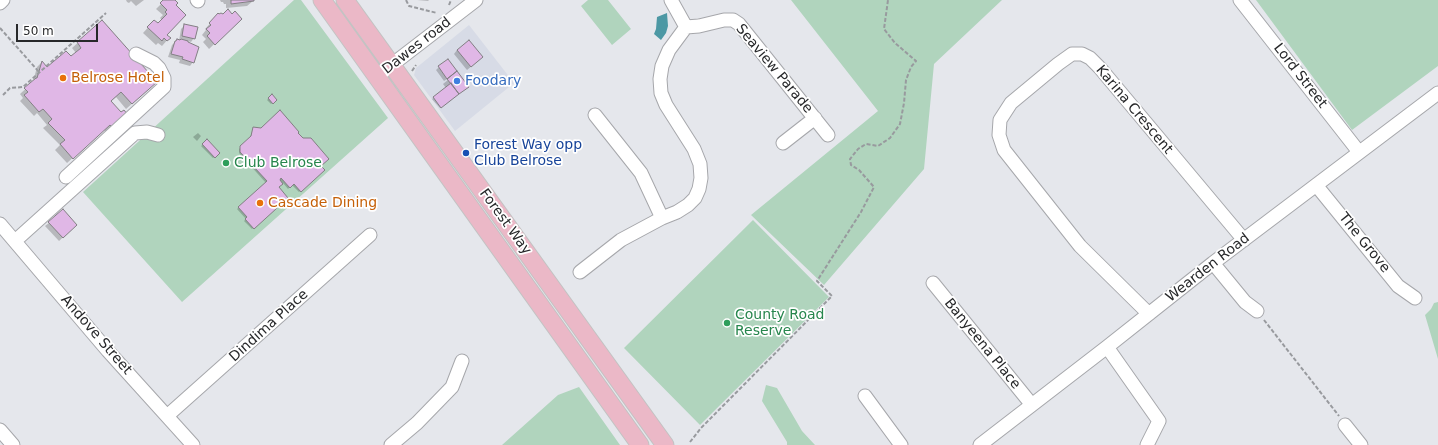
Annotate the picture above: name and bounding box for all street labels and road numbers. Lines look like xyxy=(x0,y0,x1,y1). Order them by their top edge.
street label: Dawes road xyxy=(379,14,455,78)
street label: Seaview Parade xyxy=(732,21,816,117)
street label: Lord Street xyxy=(1270,40,1330,112)
street label: Karina Crescent xyxy=(1092,62,1176,158)
street label: Forest Way xyxy=(476,186,534,258)
street label: The Grove xyxy=(1335,210,1393,276)
street label: Wearden Road xyxy=(1163,230,1253,306)
street label: Dindima Place xyxy=(226,286,312,366)
street label: Andove Street xyxy=(57,292,135,378)
street label: Banyeena Place xyxy=(940,295,1024,393)

